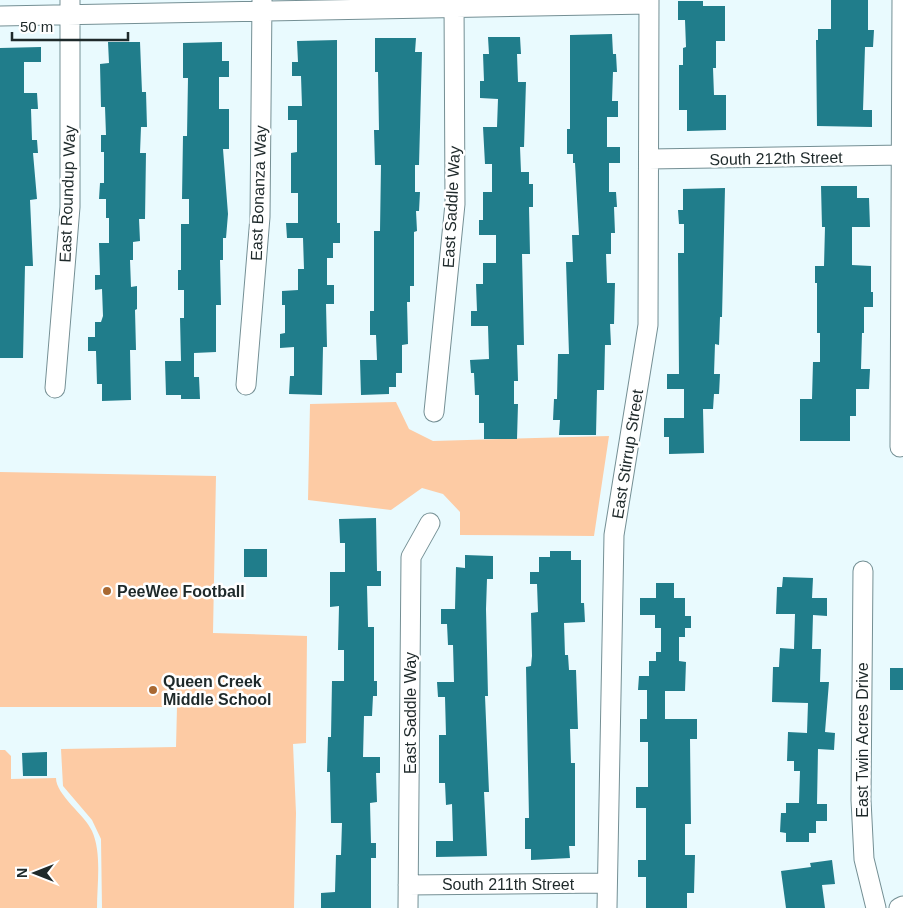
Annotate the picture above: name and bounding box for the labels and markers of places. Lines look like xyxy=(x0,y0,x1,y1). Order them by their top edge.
place label: PeeWee Football xyxy=(117,583,245,600)
marker: PeeWee Football xyxy=(101,585,113,597)
place label: Queen Creek Middle School xyxy=(163,673,271,708)
marker: Queen Creek Middle School xyxy=(147,684,159,696)

